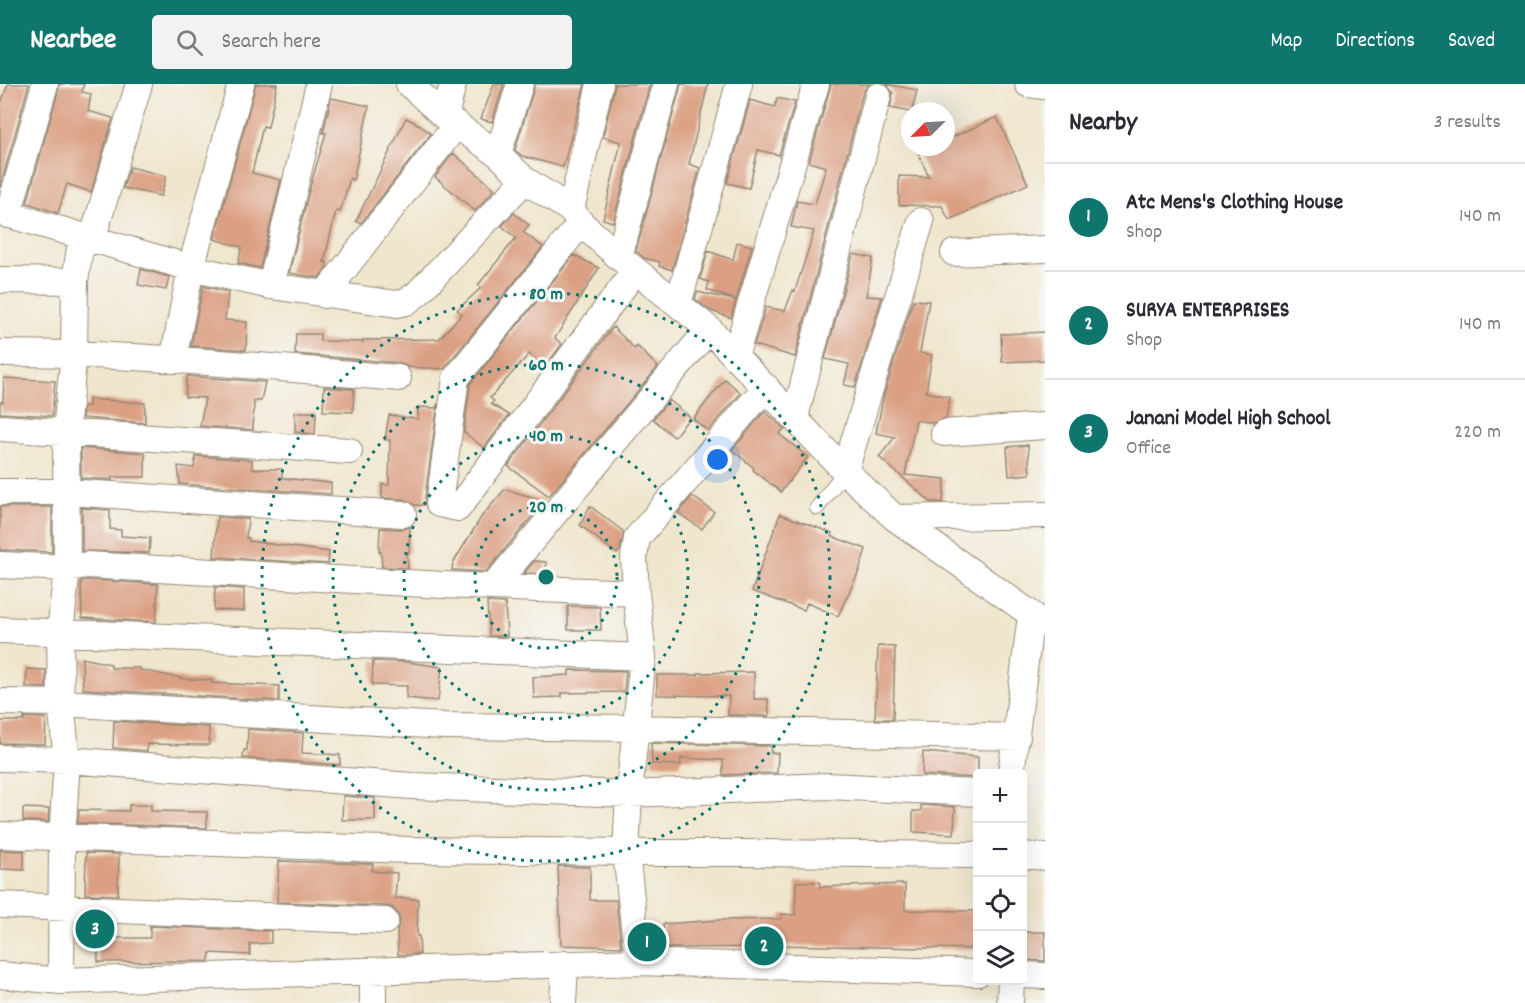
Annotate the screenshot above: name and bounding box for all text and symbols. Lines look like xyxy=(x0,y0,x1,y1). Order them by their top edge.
search box xyxy=(152,15,572,69)
text: Nearbee xyxy=(30,22,116,62)
icon: search xyxy=(173,26,206,59)
text: Search here xyxy=(221,27,321,58)
text: Map xyxy=(1271,27,1302,57)
text: Directions xyxy=(1335,27,1415,57)
text: Saved xyxy=(1448,27,1495,57)
north arrow xyxy=(901,102,955,156)
text: Nearby xyxy=(1069,105,1137,142)
text: 3 results xyxy=(1434,109,1501,137)
text: Atc Mens's Clothing House xyxy=(1126,188,1343,219)
text: 1 xyxy=(1086,203,1091,231)
text: 140 m xyxy=(1459,203,1501,231)
text: Shop xyxy=(1126,219,1162,247)
text: 80 m xyxy=(529,283,563,308)
text: SURYA ENTERPRISES xyxy=(1126,296,1289,327)
text: 2 xyxy=(1084,311,1093,339)
text: 140 m xyxy=(1459,311,1501,339)
text: Shop xyxy=(1126,327,1162,355)
text: 60 m xyxy=(528,354,564,379)
text: Janani Model High School xyxy=(1126,404,1330,435)
text: 3 xyxy=(1084,419,1093,447)
text: 220 m xyxy=(1454,419,1501,447)
text: 40 m xyxy=(529,425,563,450)
text: Office xyxy=(1126,435,1171,463)
your location xyxy=(703,445,732,474)
text: 20 m xyxy=(529,496,563,521)
centre of rings xyxy=(536,567,556,587)
map controls xyxy=(973,769,1027,985)
button: + xyxy=(973,769,1027,823)
button: − xyxy=(973,823,1027,877)
button: locate xyxy=(973,877,1027,931)
pin: 3 xyxy=(76,906,115,952)
pin: 1 xyxy=(628,920,666,964)
pin: 2 xyxy=(744,924,783,968)
button: layers xyxy=(973,931,1027,985)

